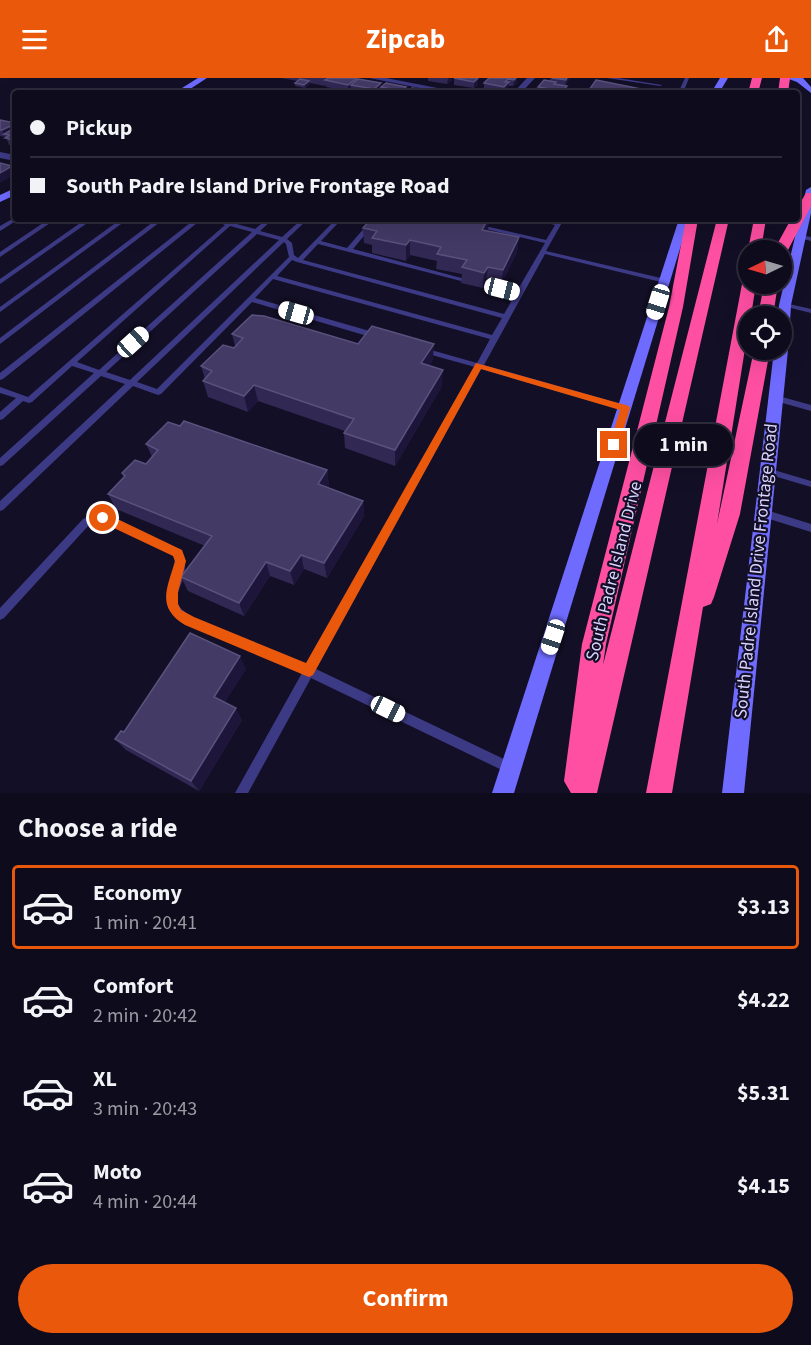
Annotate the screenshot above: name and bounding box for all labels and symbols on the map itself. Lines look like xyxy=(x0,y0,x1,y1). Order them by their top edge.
north arrow xyxy=(738,240,792,294)
car xyxy=(482,276,522,302)
car xyxy=(644,282,672,322)
car xyxy=(276,299,316,327)
car xyxy=(114,323,152,361)
street label: South Padre Island Drive Frontage Road xyxy=(728,422,784,720)
callout: 1 min xyxy=(635,424,734,466)
route end xyxy=(600,431,627,458)
street label: South Padre Island Drive xyxy=(580,479,648,663)
route start xyxy=(89,504,116,531)
car xyxy=(539,617,567,657)
car xyxy=(368,693,408,725)

